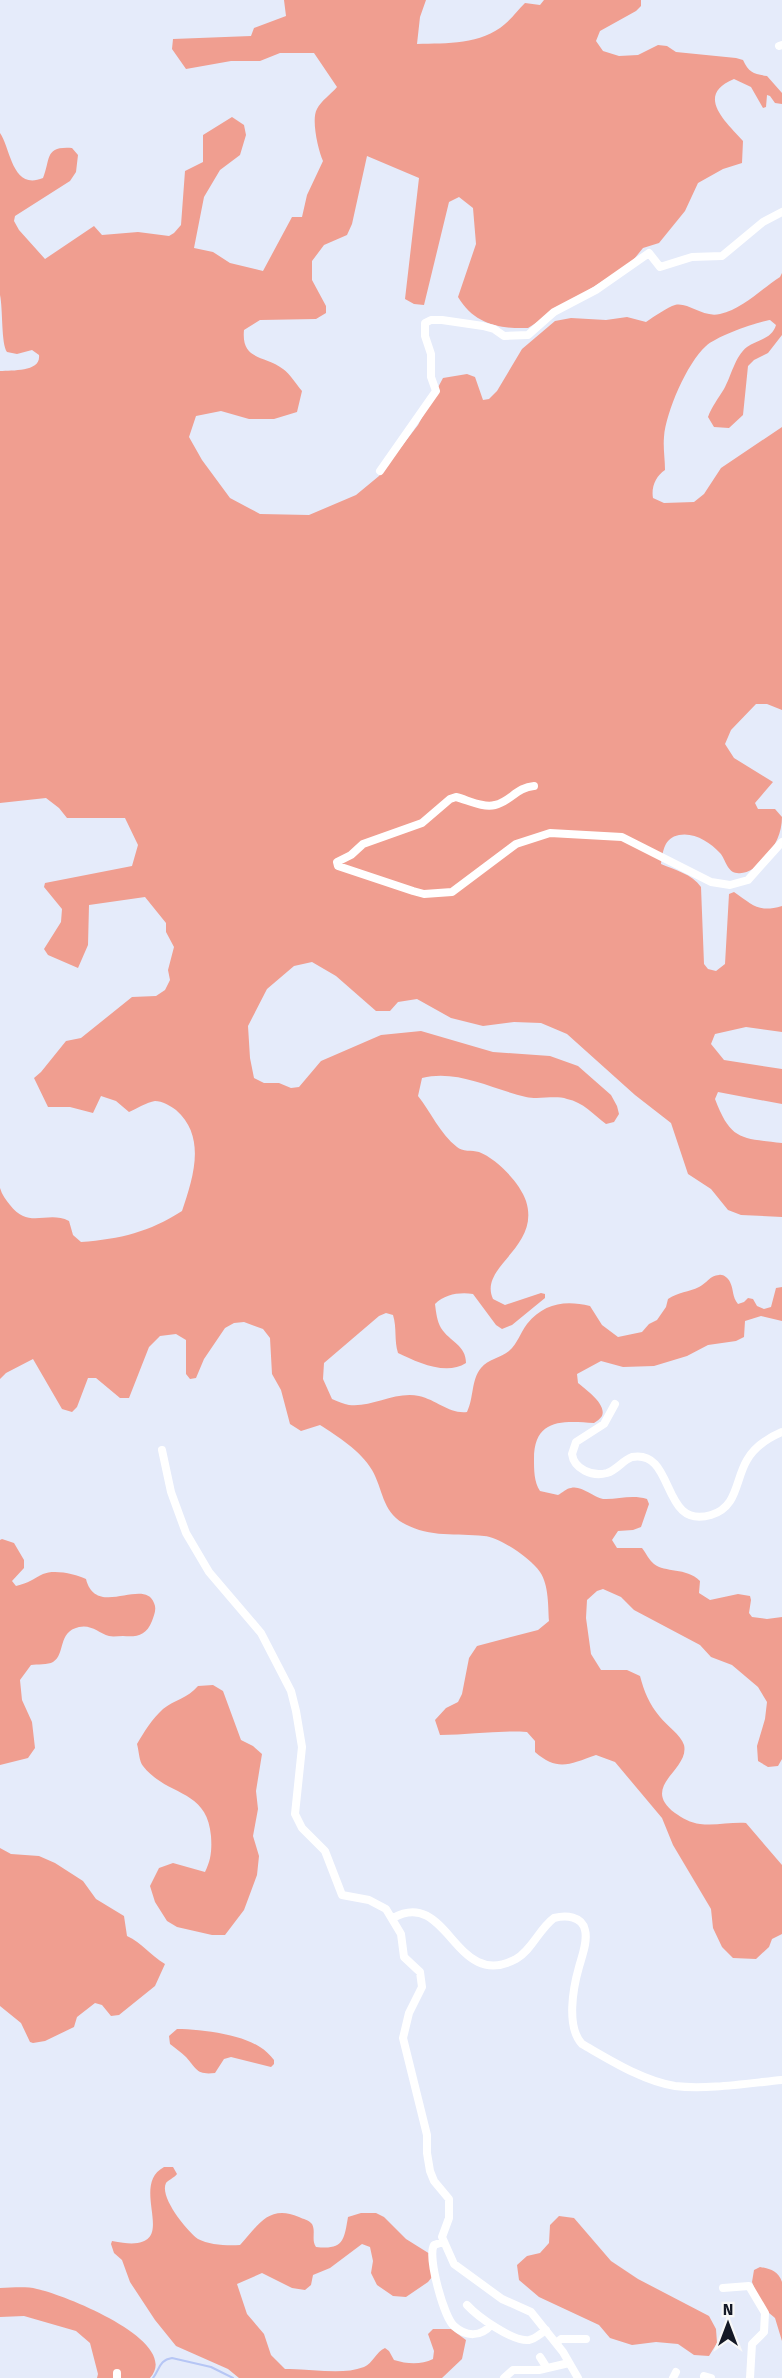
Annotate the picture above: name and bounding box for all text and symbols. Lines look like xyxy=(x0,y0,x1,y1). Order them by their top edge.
north arrow xyxy=(698,2294,758,2354)
text: N xyxy=(723,2300,733,2319)

